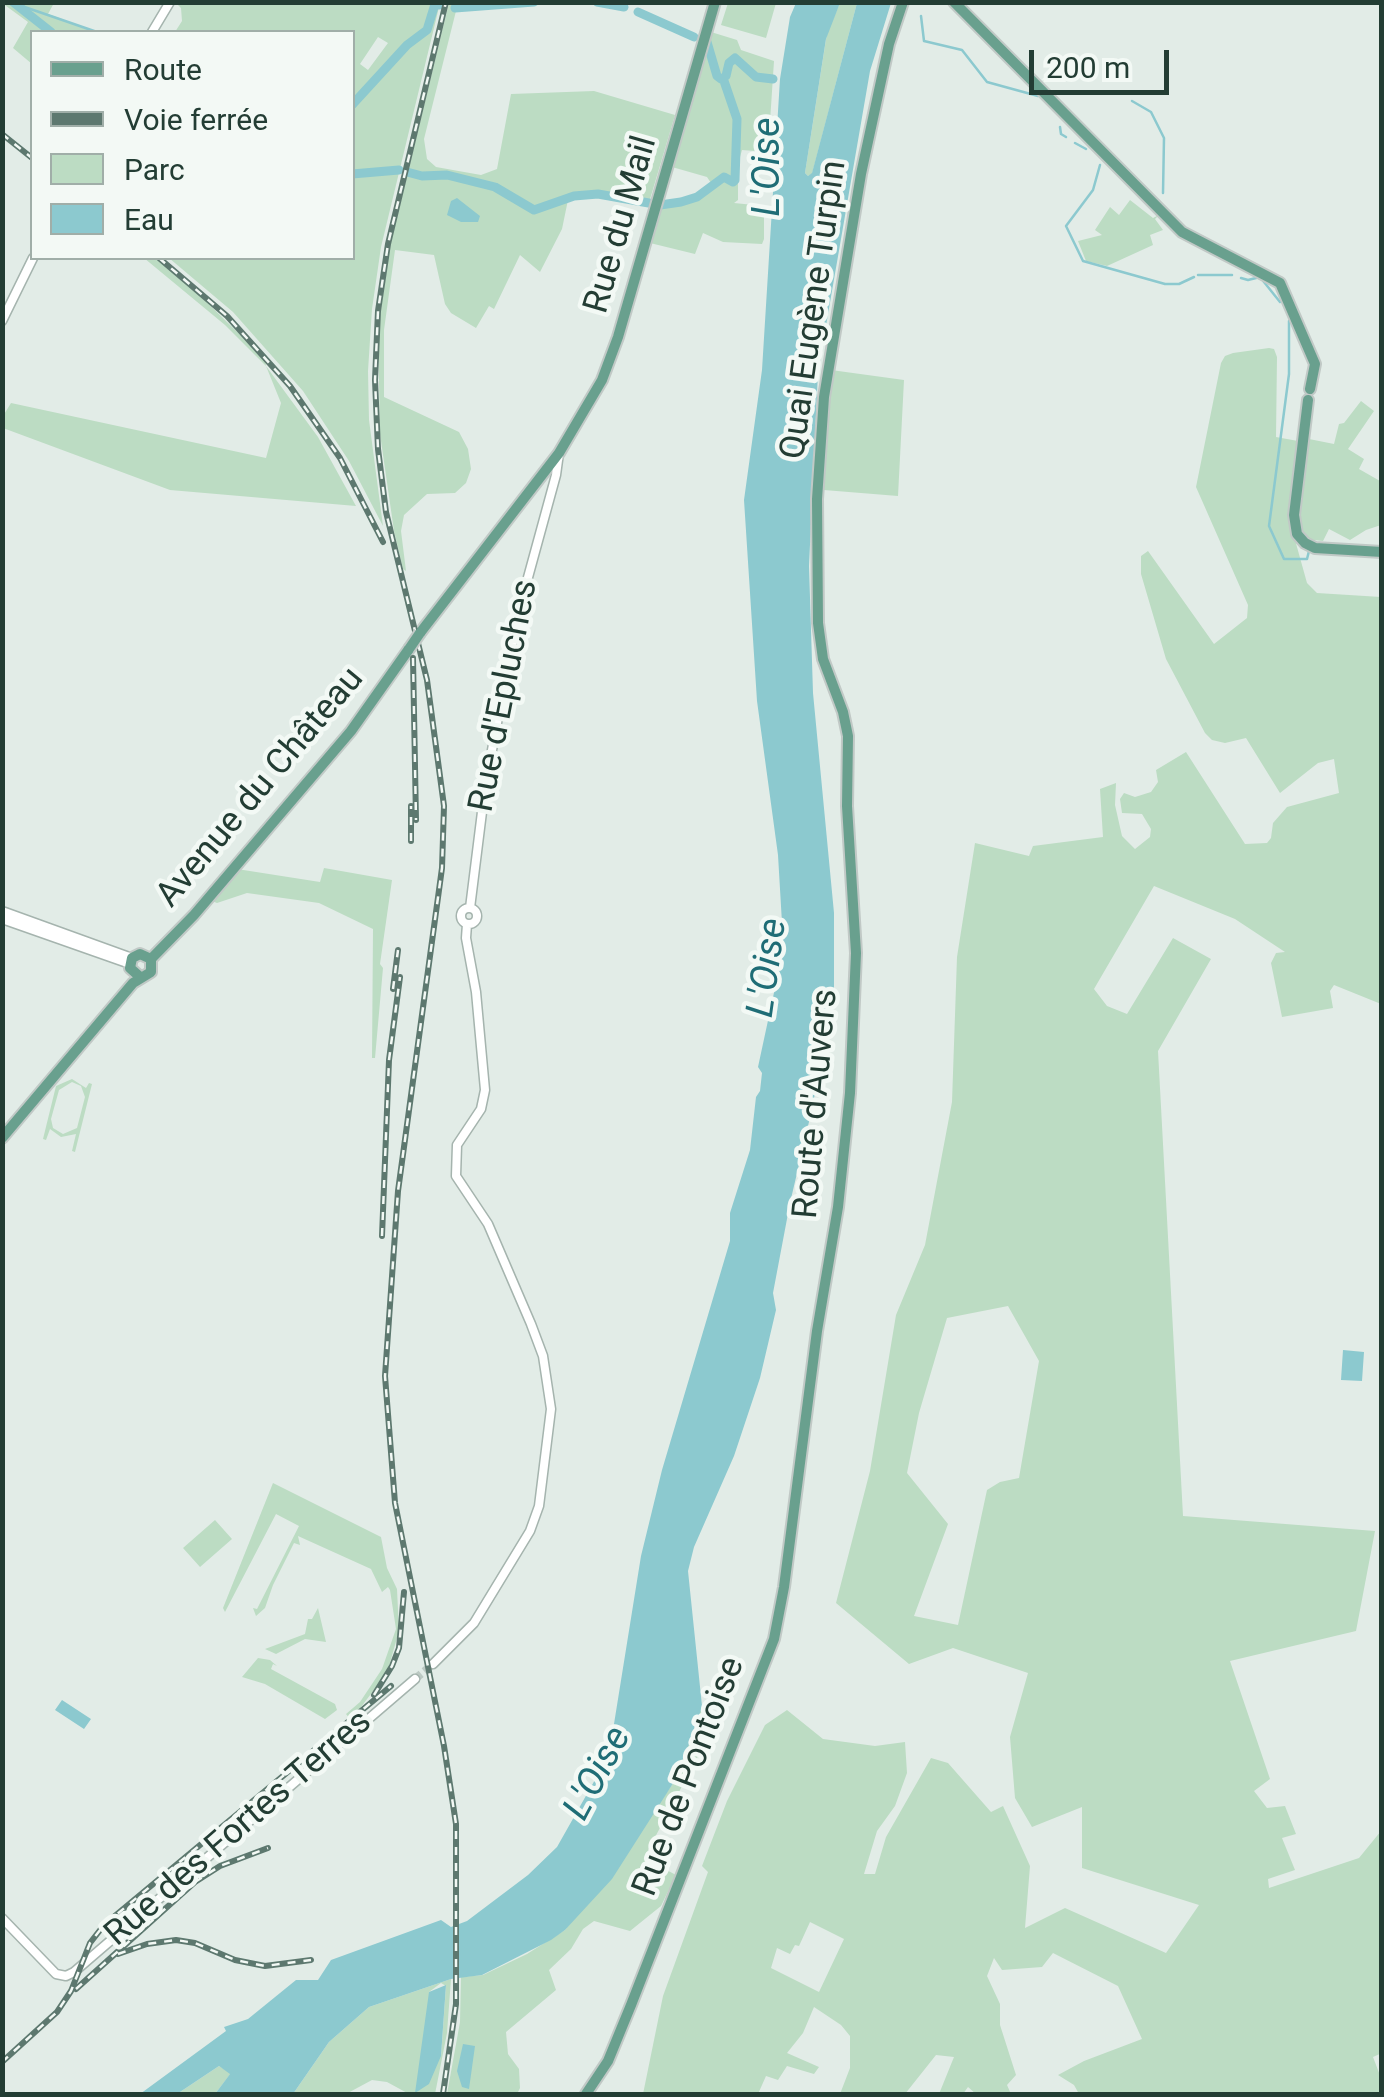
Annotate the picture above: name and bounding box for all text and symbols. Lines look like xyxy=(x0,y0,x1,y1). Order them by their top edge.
legend xyxy=(30,30,355,260)
scale bar xyxy=(1034,30,1174,92)
text: 200 m xyxy=(1046,50,1130,85)
text: Route xyxy=(124,52,202,87)
text: Voie ferrée xyxy=(124,102,268,137)
water label: L'Oise xyxy=(746,117,792,217)
street label: Rue du Mail xyxy=(577,132,667,318)
text: Parc xyxy=(124,152,185,187)
street label: Quai Eugène Turpin xyxy=(773,158,857,462)
text: Eau xyxy=(124,202,174,237)
street label: Rue d'Epluches xyxy=(462,576,548,816)
street label: Avenue du Château xyxy=(148,659,374,917)
water label: L'Oise xyxy=(740,916,798,1020)
street label: Route d'Auvers xyxy=(786,987,848,1221)
street label: Rue de Pontoise xyxy=(625,1652,755,1902)
street label: Rue des Fortes Terres xyxy=(97,1702,381,1956)
water label: L'Oise xyxy=(556,1720,642,1828)

